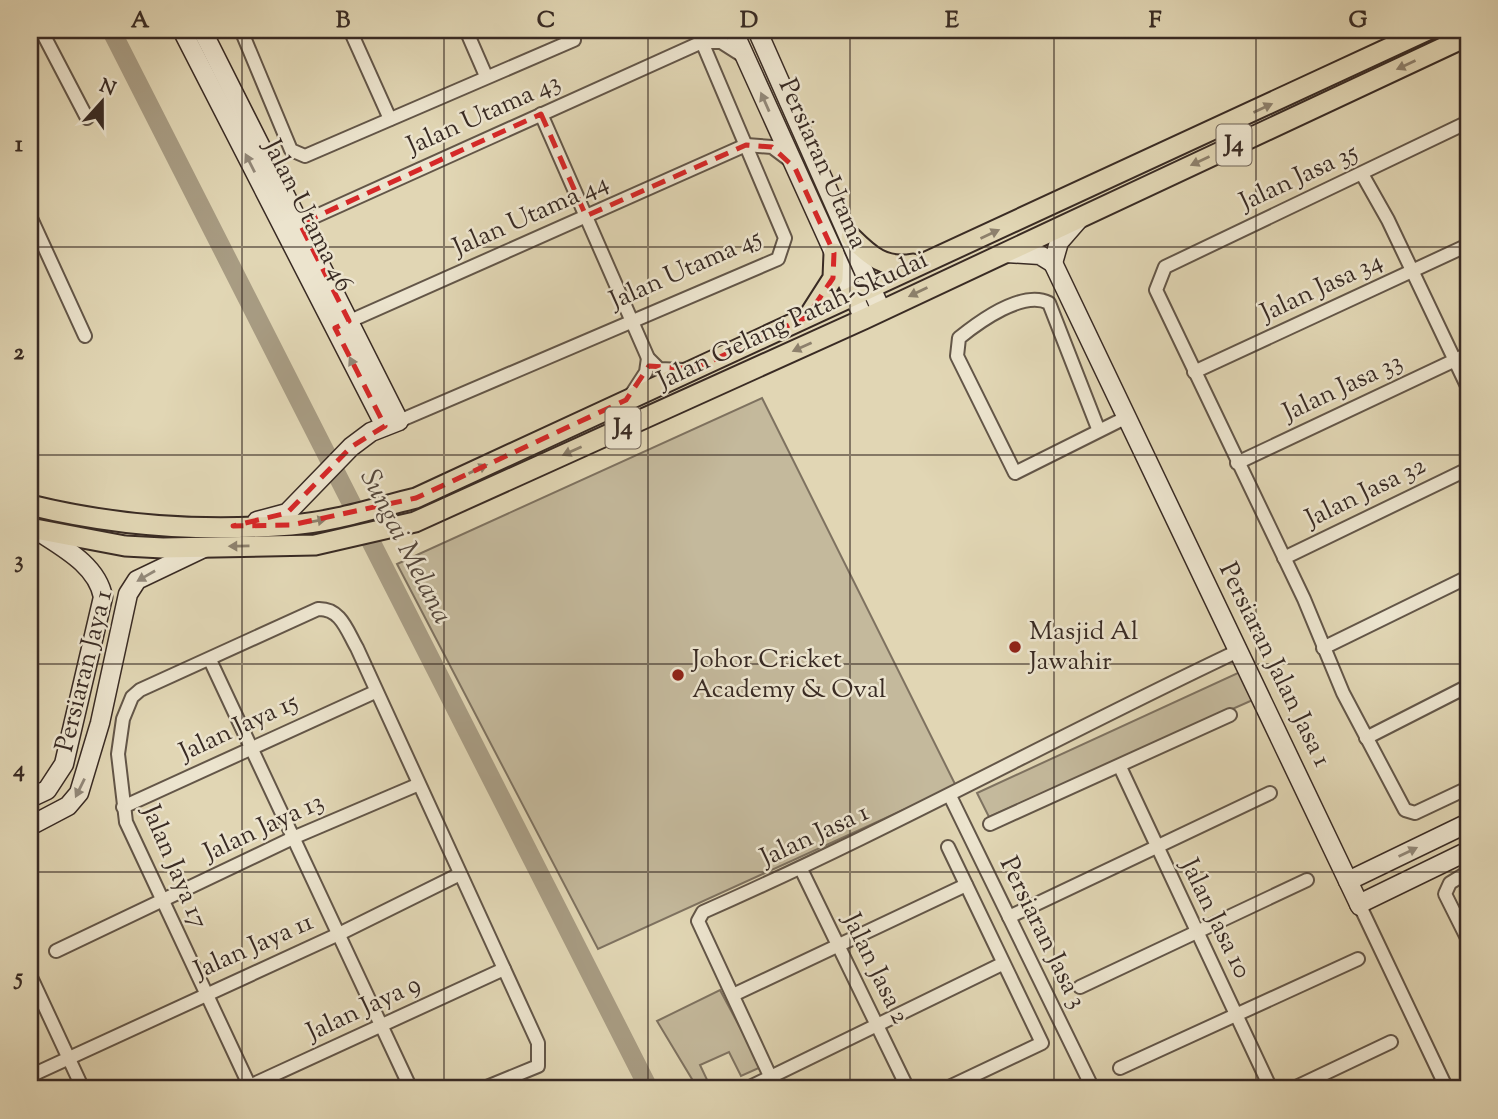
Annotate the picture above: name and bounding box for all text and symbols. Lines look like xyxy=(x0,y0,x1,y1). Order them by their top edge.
text: A xyxy=(131,5,150,38)
text: B xyxy=(336,5,351,38)
text: C xyxy=(537,5,555,38)
text: D xyxy=(740,5,758,38)
text: E xyxy=(945,5,959,38)
text: F xyxy=(1149,5,1162,38)
text: G xyxy=(1349,5,1368,38)
one-way arrow xyxy=(1396,59,1416,71)
street label: Jalan Utama 43 xyxy=(400,65,567,166)
north arrow xyxy=(66,66,136,136)
text: N xyxy=(95,73,119,104)
street label: Persiaran Utama xyxy=(768,73,876,255)
one-way arrow xyxy=(759,92,771,112)
one-way arrow xyxy=(1253,102,1273,114)
road number: J4 xyxy=(1216,125,1252,166)
text: 1 xyxy=(15,129,23,162)
street label: Jalan Utama 46 xyxy=(252,132,361,299)
street label: Jalan Jasa 35 xyxy=(1232,134,1364,222)
one-way arrow xyxy=(245,153,256,173)
one-way arrow xyxy=(1190,155,1210,166)
street label: Jalan Utama 44 xyxy=(445,165,615,268)
street label: Jalan Utama 45 xyxy=(602,220,768,321)
one-way arrow xyxy=(980,228,1000,239)
street label: Jalan Gelang Patah-Skudai xyxy=(650,242,934,401)
street label: Jalan Jasa 34 xyxy=(1253,244,1389,333)
one-way arrow xyxy=(908,287,928,298)
text: 2 xyxy=(14,337,25,370)
one-way arrow xyxy=(791,342,812,353)
street label: Jalan Jasa 33 xyxy=(1275,344,1409,433)
one-way arrow xyxy=(348,355,360,375)
road number: J4 xyxy=(606,408,640,448)
one-way arrow xyxy=(562,445,582,457)
street label: Jalan Jasa 32 xyxy=(1298,448,1432,539)
water label: Sungai Melana xyxy=(349,463,461,631)
one-way arrow xyxy=(468,463,488,475)
one-way arrow xyxy=(305,515,327,526)
one-way arrow xyxy=(228,540,250,552)
text: 3 xyxy=(14,545,24,578)
street label: Persiaran Jalan Jasa 1 xyxy=(1208,557,1340,773)
one-way arrow xyxy=(137,570,156,582)
street label: Persiaran Jaya 1 xyxy=(47,586,123,756)
place label: Masjid Al Jawahir xyxy=(1027,614,1138,681)
marker: Masjid Al Jawahir xyxy=(1007,639,1023,655)
place label: Johor Cricket Academy & Oval xyxy=(690,642,886,709)
marker: Johor Cricket Academy & Oval xyxy=(670,667,686,683)
street label: Jalan Jaya 15 xyxy=(172,684,304,772)
text: 4 xyxy=(12,754,25,787)
one-way arrow xyxy=(74,778,85,798)
street label: Jalan Jaya 13 xyxy=(196,784,330,873)
street label: Jalan Jasa 1 xyxy=(753,795,875,878)
street label: Jalan Jaya 17 xyxy=(131,798,217,935)
one-way arrow xyxy=(1398,846,1418,858)
street label: Persiaran Jasa 3 xyxy=(989,851,1095,1015)
street label: Jalan Jasa 10 xyxy=(1169,851,1260,985)
street label: Jalan Jaya 11 xyxy=(187,904,320,991)
street label: Jalan Jasa 2 xyxy=(831,906,918,1031)
text: 5 xyxy=(13,962,23,995)
street label: Jalan Jaya 9 xyxy=(299,966,427,1052)

